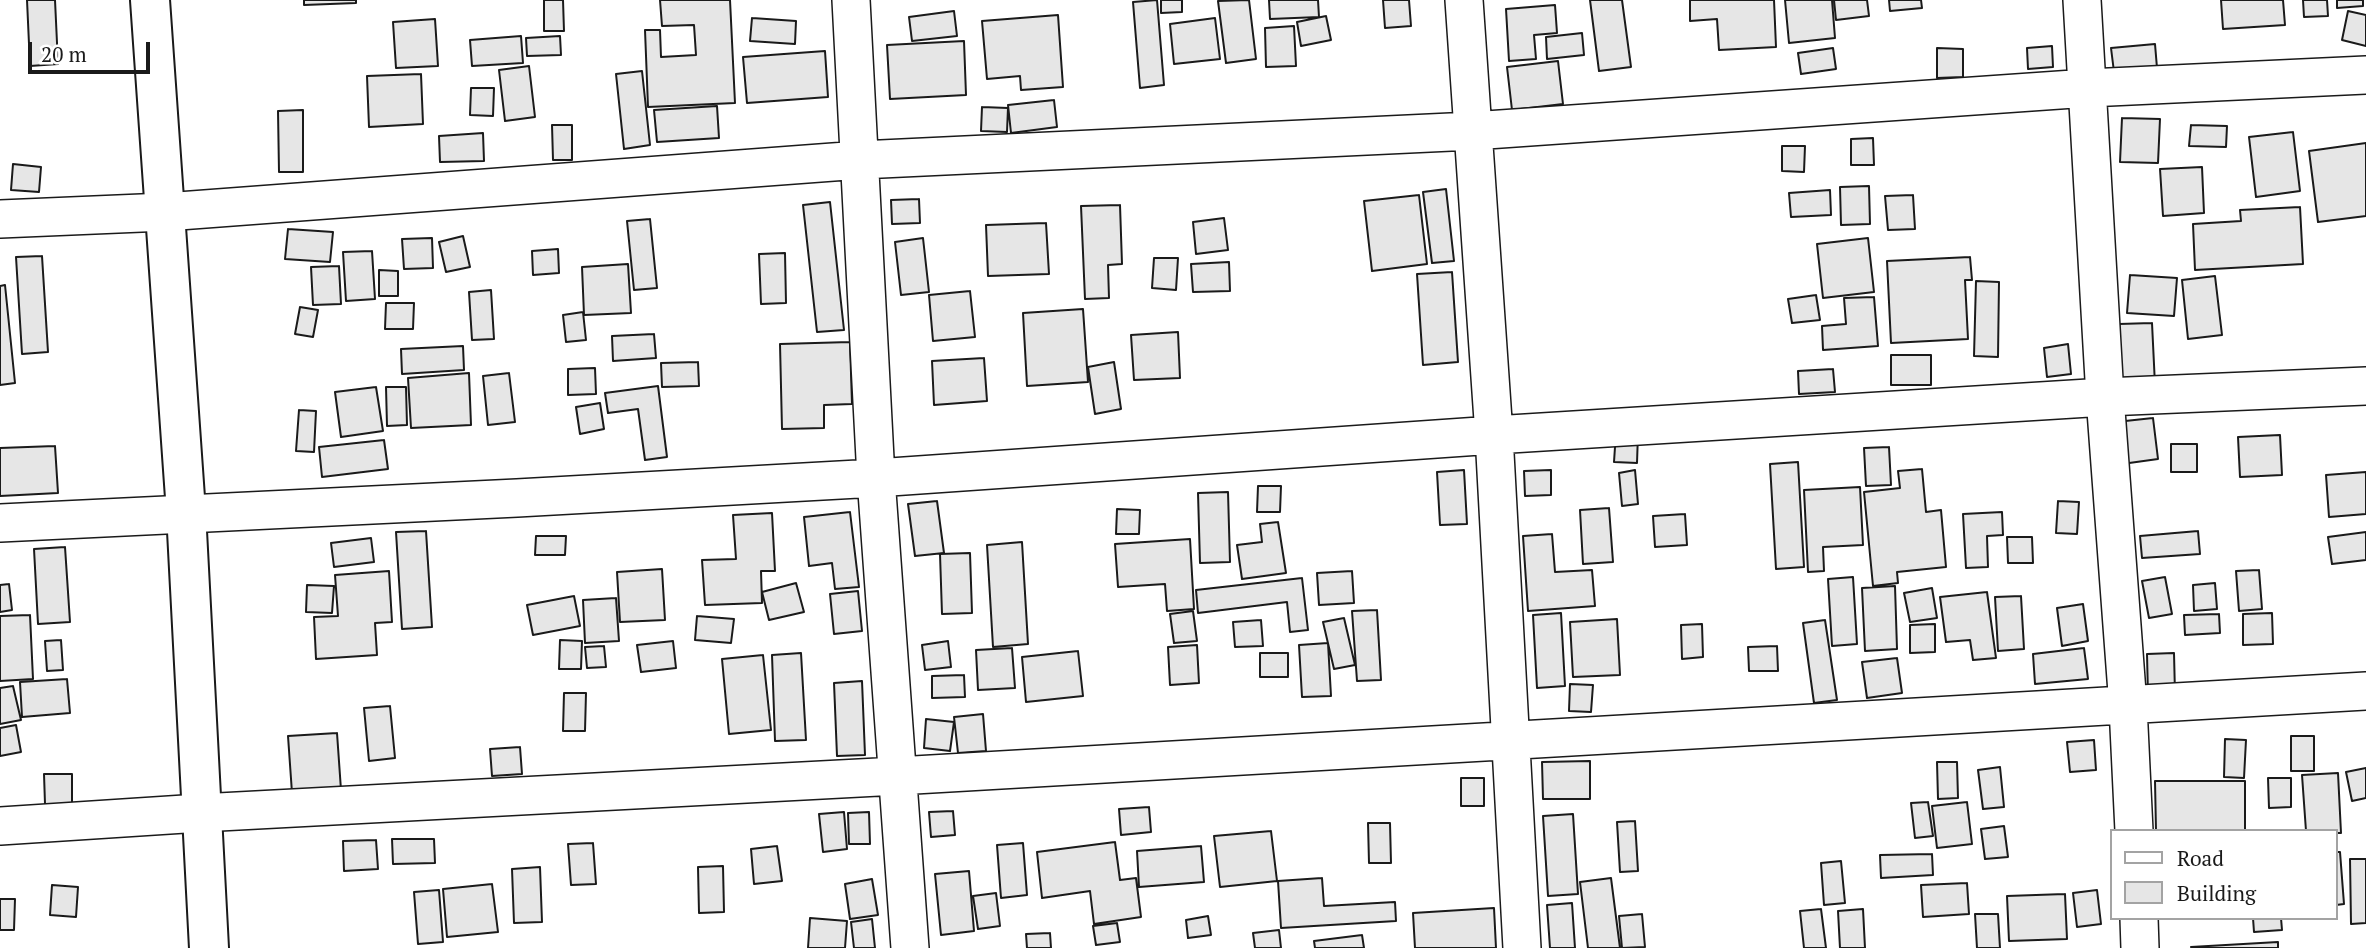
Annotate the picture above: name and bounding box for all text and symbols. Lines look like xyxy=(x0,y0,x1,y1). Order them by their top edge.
scale bar xyxy=(32,28,154,72)
text: 20 m xyxy=(41,40,87,68)
legend xyxy=(2110,829,2338,920)
text: Road xyxy=(2177,844,2224,872)
text: Building xyxy=(2177,879,2256,907)

